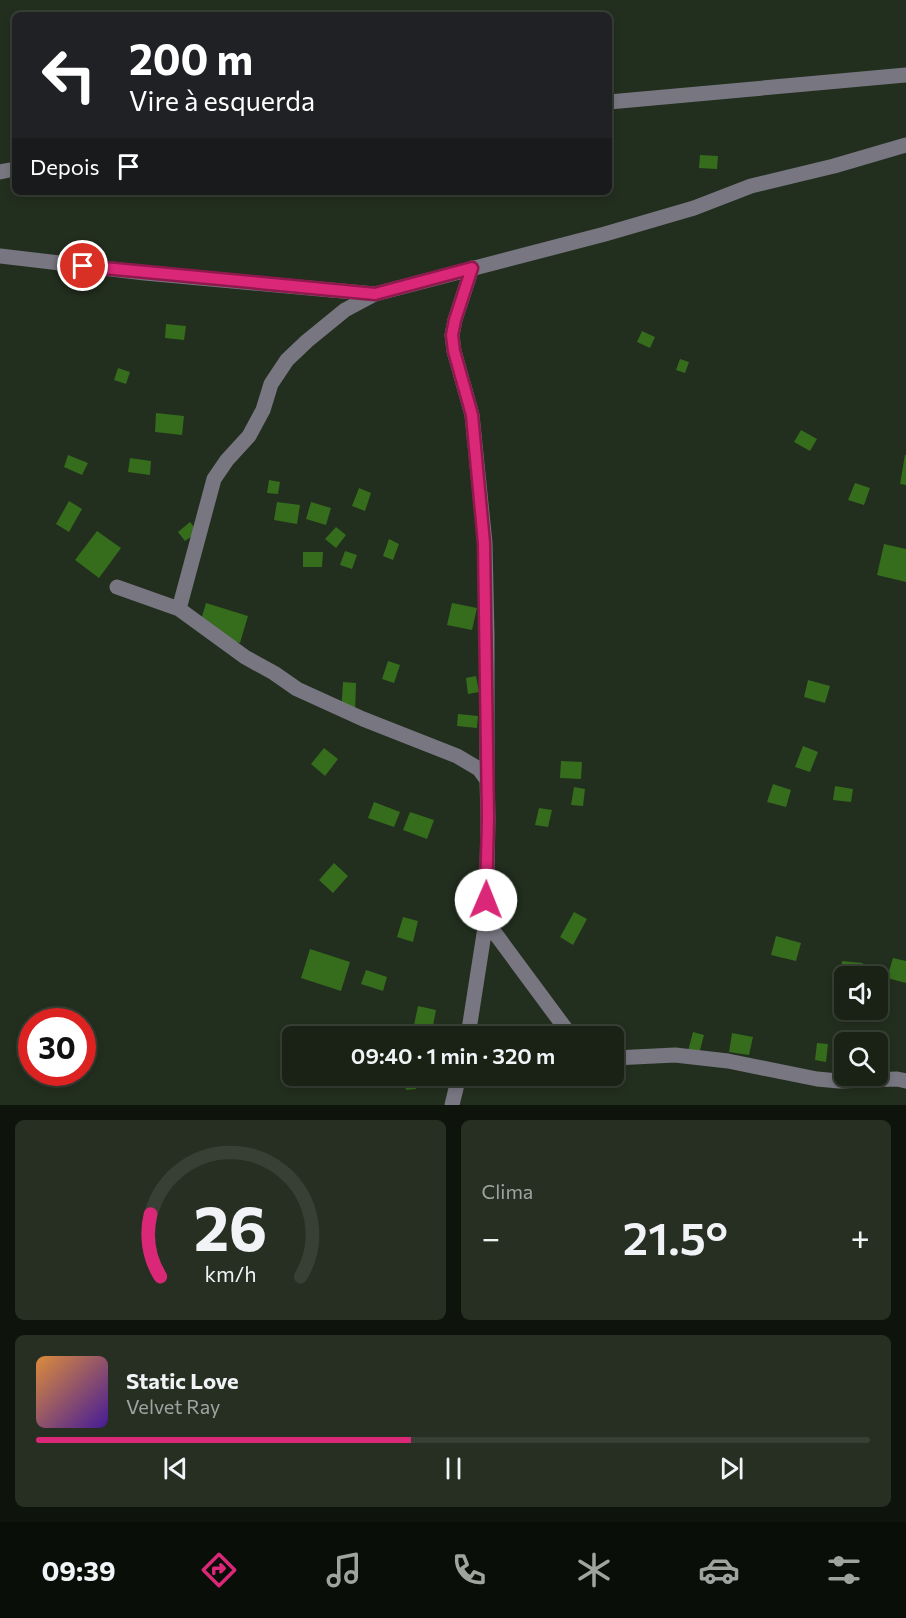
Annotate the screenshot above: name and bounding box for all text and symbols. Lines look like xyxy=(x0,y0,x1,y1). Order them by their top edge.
text: 200 m xyxy=(129,32,253,84)
icon: left xyxy=(30,36,108,114)
text: Vire à esquerda xyxy=(129,84,315,117)
icon: arrive xyxy=(112,150,145,183)
text: Depois xyxy=(30,153,100,180)
pin xyxy=(57,240,108,291)
icon: arrive xyxy=(66,249,99,282)
position arrow xyxy=(454,868,518,932)
map controls xyxy=(834,966,888,1086)
button: sound xyxy=(834,966,888,1020)
speed limit sign: 30 xyxy=(18,1008,96,1086)
button: search xyxy=(834,1032,888,1086)
text: 09:40 · 1 min · 320 m xyxy=(351,1042,555,1069)
text: Clima xyxy=(482,1179,533,1203)
text: 26 xyxy=(193,1188,267,1264)
text: 21.5° xyxy=(623,1209,728,1264)
text: − xyxy=(482,1216,500,1257)
text: + xyxy=(851,1216,870,1257)
text: km/h xyxy=(204,1260,256,1286)
text: Static Love xyxy=(126,1367,239,1394)
text: Velvet Ray xyxy=(126,1394,220,1418)
icon: previous xyxy=(159,1452,192,1485)
icon: pause xyxy=(437,1452,470,1485)
icon: next xyxy=(715,1452,748,1485)
icon: directions xyxy=(198,1549,240,1591)
icon: music xyxy=(323,1549,365,1591)
icon: phone xyxy=(448,1549,490,1591)
icon: climate xyxy=(573,1549,615,1591)
icon: car xyxy=(698,1549,740,1591)
icon: filters xyxy=(823,1549,865,1591)
text: 09:39 xyxy=(41,1554,116,1587)

